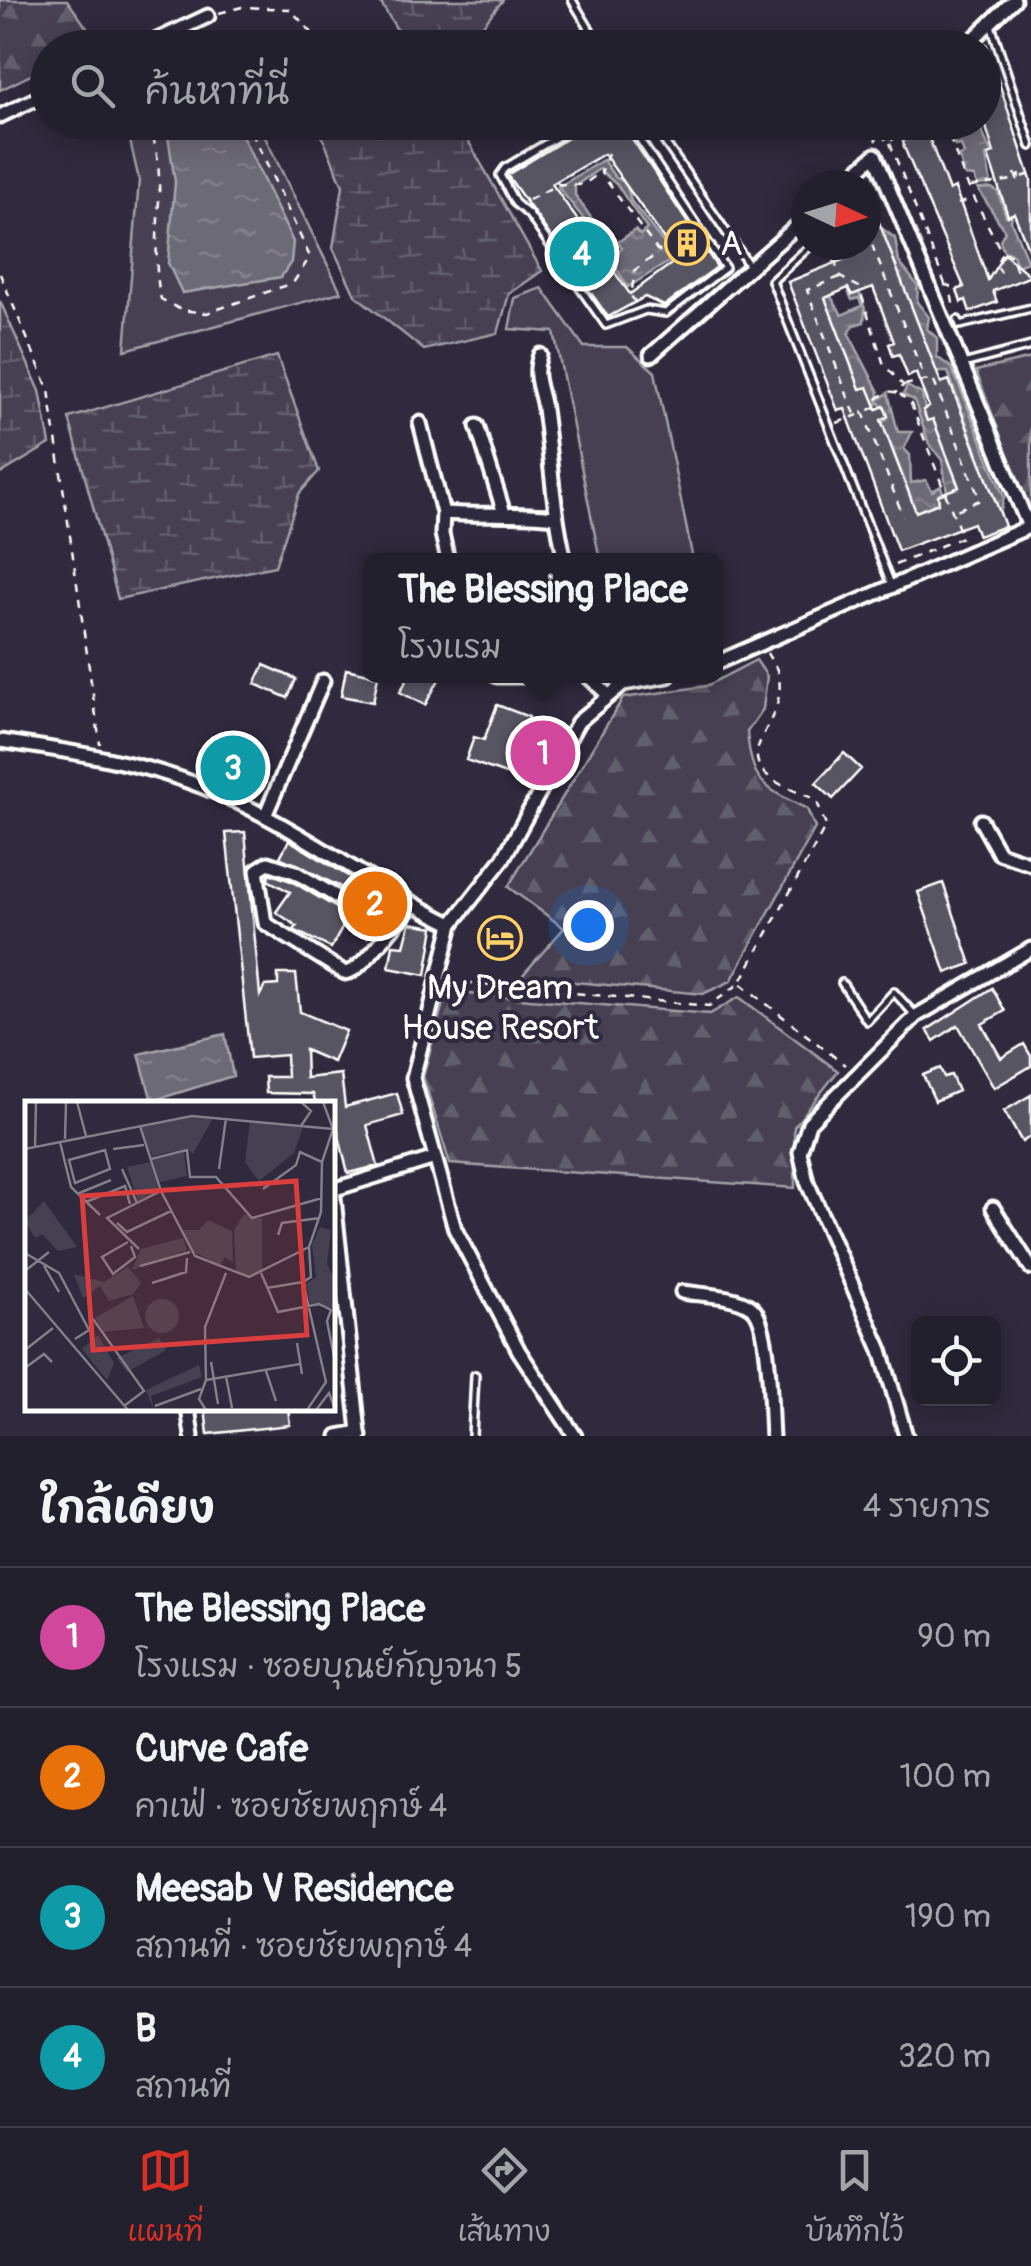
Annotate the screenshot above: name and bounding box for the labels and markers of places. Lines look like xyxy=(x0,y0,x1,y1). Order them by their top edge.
pin: 4 xyxy=(550,216,614,292)
building icon: A xyxy=(664,220,710,266)
place label: A xyxy=(720,222,743,266)
pin: 1 xyxy=(510,716,576,790)
pin: 3 xyxy=(200,730,266,806)
pin: 2 xyxy=(342,866,408,942)
hotel icon: My Dream House Resort xyxy=(477,915,523,961)
place label: My Dream House Resort xyxy=(401,966,600,1050)

